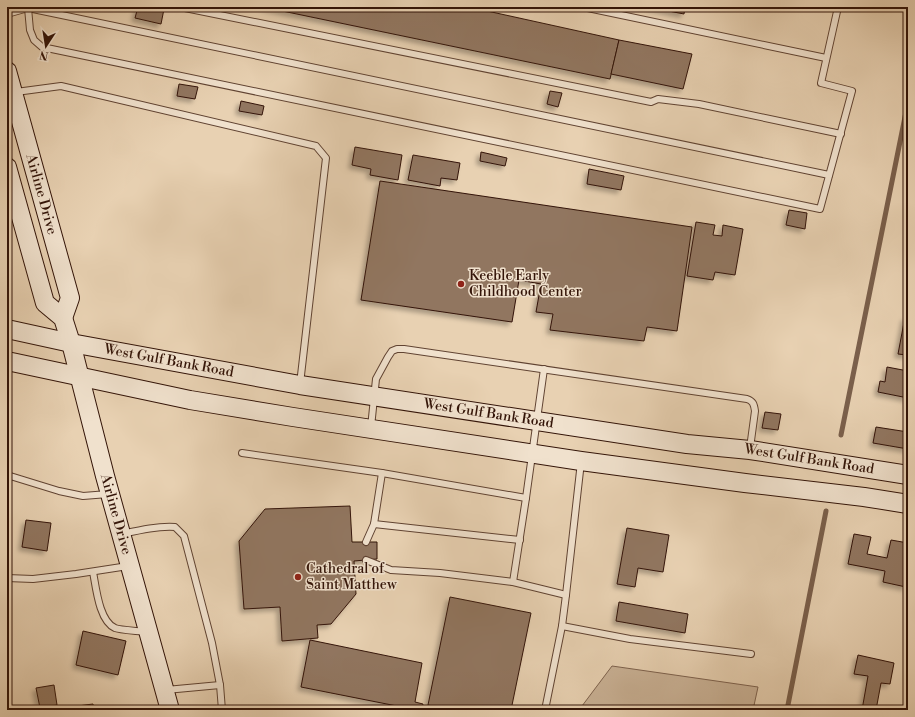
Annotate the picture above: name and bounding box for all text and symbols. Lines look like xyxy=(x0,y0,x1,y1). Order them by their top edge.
north arrow xyxy=(26,26,66,66)
text: N xyxy=(38,47,50,63)
street label: Airline Drive xyxy=(21,151,61,237)
place label: Keeble Early Childhood Center xyxy=(469,267,582,301)
marker: Keeble Early Childhood Center xyxy=(456,279,466,289)
street label: West Gulf Bank Road xyxy=(102,340,235,382)
street label: West Gulf Bank Road xyxy=(421,395,555,433)
street label: West Gulf Bank Road xyxy=(742,440,876,479)
street label: Airline Drive xyxy=(96,471,135,557)
place label: Cathedral of Saint Matthew xyxy=(306,560,397,594)
marker: Cathedral of Saint Matthew xyxy=(293,572,303,582)

